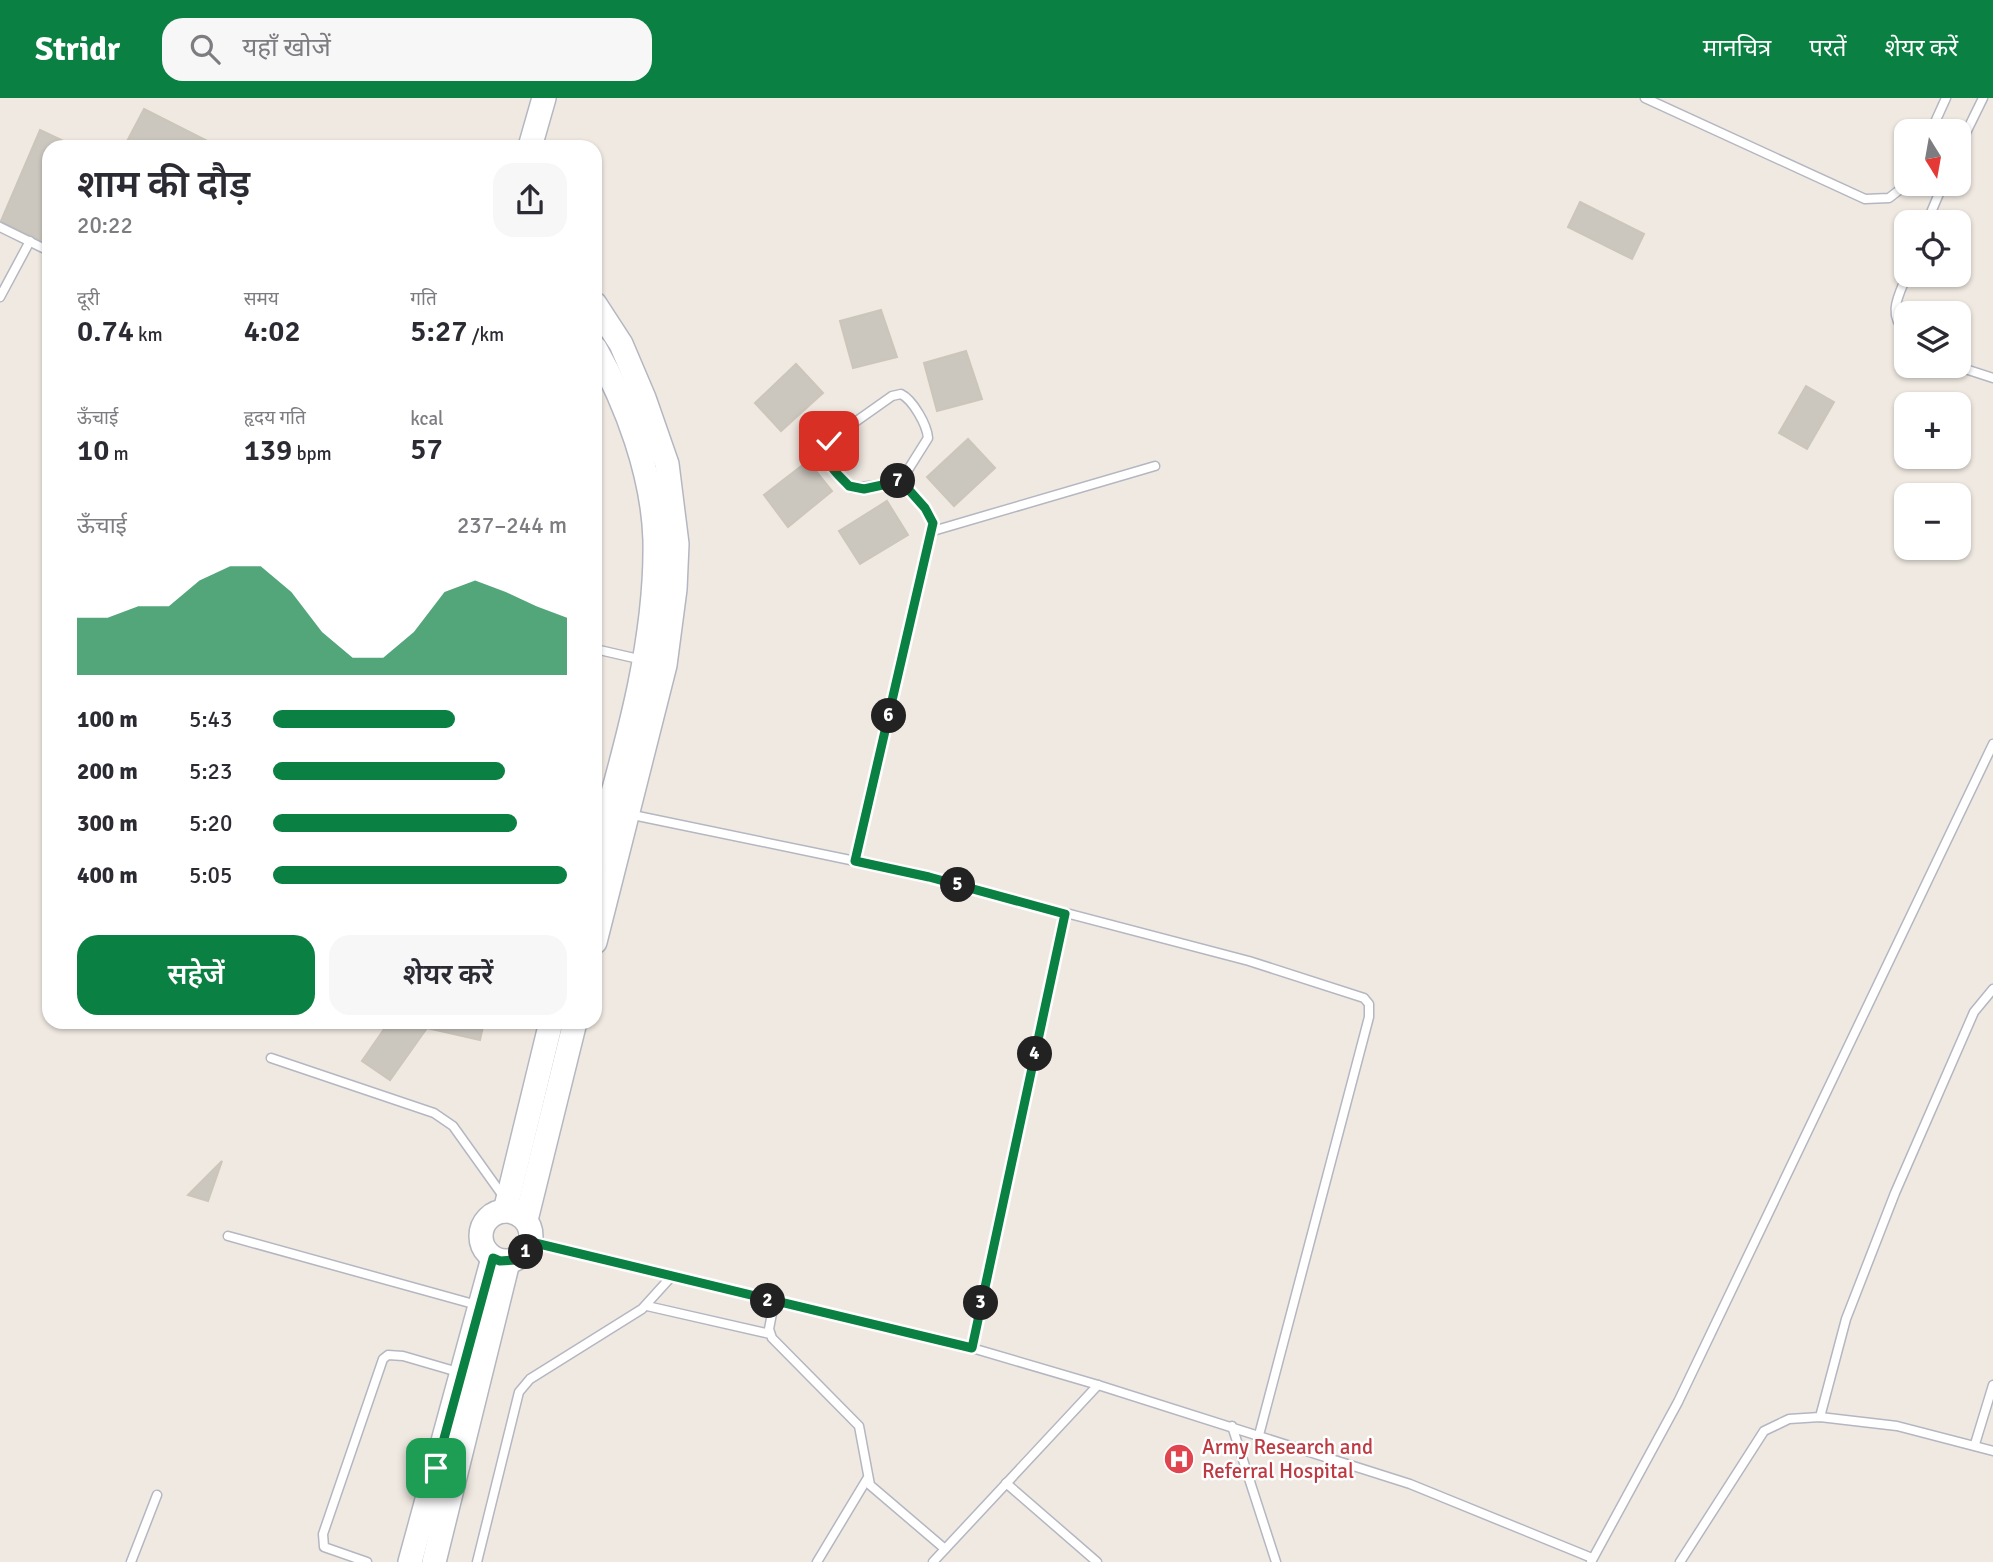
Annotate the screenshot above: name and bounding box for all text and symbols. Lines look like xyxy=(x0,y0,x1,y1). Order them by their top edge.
search box xyxy=(162,18,652,81)
text: Stridr xyxy=(35,29,120,70)
icon: search xyxy=(186,30,224,68)
text: यहाँ खोजें xyxy=(242,32,331,64)
text: मानचित्र xyxy=(1703,33,1771,63)
text: परतें xyxy=(1809,33,1846,63)
text: शेयर करें xyxy=(1884,33,1958,63)
north arrow xyxy=(1894,119,1970,196)
map controls xyxy=(1894,119,1971,560)
text: शाम की दौड़ xyxy=(77,161,250,208)
button: share xyxy=(493,163,567,237)
button: locate xyxy=(1894,210,1971,287)
text: 20:22 xyxy=(77,211,133,240)
text: दूरी xyxy=(77,287,100,311)
text: समय xyxy=(244,287,279,311)
text: गति xyxy=(410,287,437,311)
button: layers xyxy=(1894,301,1971,378)
text: 0.74 xyxy=(77,313,134,350)
text: 4:02 xyxy=(244,313,301,350)
text: 5:27 xyxy=(410,313,467,350)
text: km xyxy=(134,323,163,347)
text: /km xyxy=(467,323,504,347)
button: + xyxy=(1894,392,1971,469)
text: ऊँचाई xyxy=(77,406,118,430)
text: हृदय गति xyxy=(244,406,306,430)
text: kcal xyxy=(410,407,444,431)
pin xyxy=(799,411,859,471)
icon: check xyxy=(810,422,848,460)
text: 57 xyxy=(410,431,443,468)
text: 10 xyxy=(77,432,109,469)
text: 139 xyxy=(244,432,292,469)
text: m xyxy=(109,442,129,466)
text: bpm xyxy=(292,442,332,466)
pin: 7 xyxy=(880,464,916,498)
text: 7 xyxy=(892,468,903,492)
button: − xyxy=(1894,483,1971,560)
text: ऊँचाई xyxy=(77,511,127,540)
text: 237–244 m xyxy=(457,511,567,540)
pin: 6 xyxy=(872,698,906,734)
text: 6 xyxy=(883,703,894,727)
text: 100 m xyxy=(77,705,138,734)
text: 5:43 xyxy=(189,705,232,734)
text: 200 m xyxy=(77,757,138,786)
text: 5:23 xyxy=(189,757,232,786)
text: 300 m xyxy=(77,809,138,838)
text: 5:20 xyxy=(189,809,232,838)
text: 400 m xyxy=(77,861,138,890)
text: 5:05 xyxy=(189,861,232,890)
pin: 5 xyxy=(940,868,976,902)
text: 5 xyxy=(952,872,963,896)
button: सहेजें xyxy=(77,935,315,1015)
button: शेयर करें xyxy=(329,935,567,1015)
pin: 4 xyxy=(1018,1037,1052,1072)
text: 4 xyxy=(1029,1041,1040,1065)
pin: 1 xyxy=(508,1234,544,1270)
text: 1 xyxy=(520,1239,531,1263)
pin: 2 xyxy=(750,1284,786,1318)
pin: 3 xyxy=(964,1286,998,1320)
text: 2 xyxy=(762,1288,773,1312)
text: 3 xyxy=(975,1290,986,1314)
place label: Army Research and Referral Hospital xyxy=(1202,1434,1373,1484)
pin xyxy=(406,1438,466,1498)
hospital icon: Army Research and Referral Hospital xyxy=(1162,1442,1196,1476)
icon: arrive xyxy=(417,1449,455,1487)

